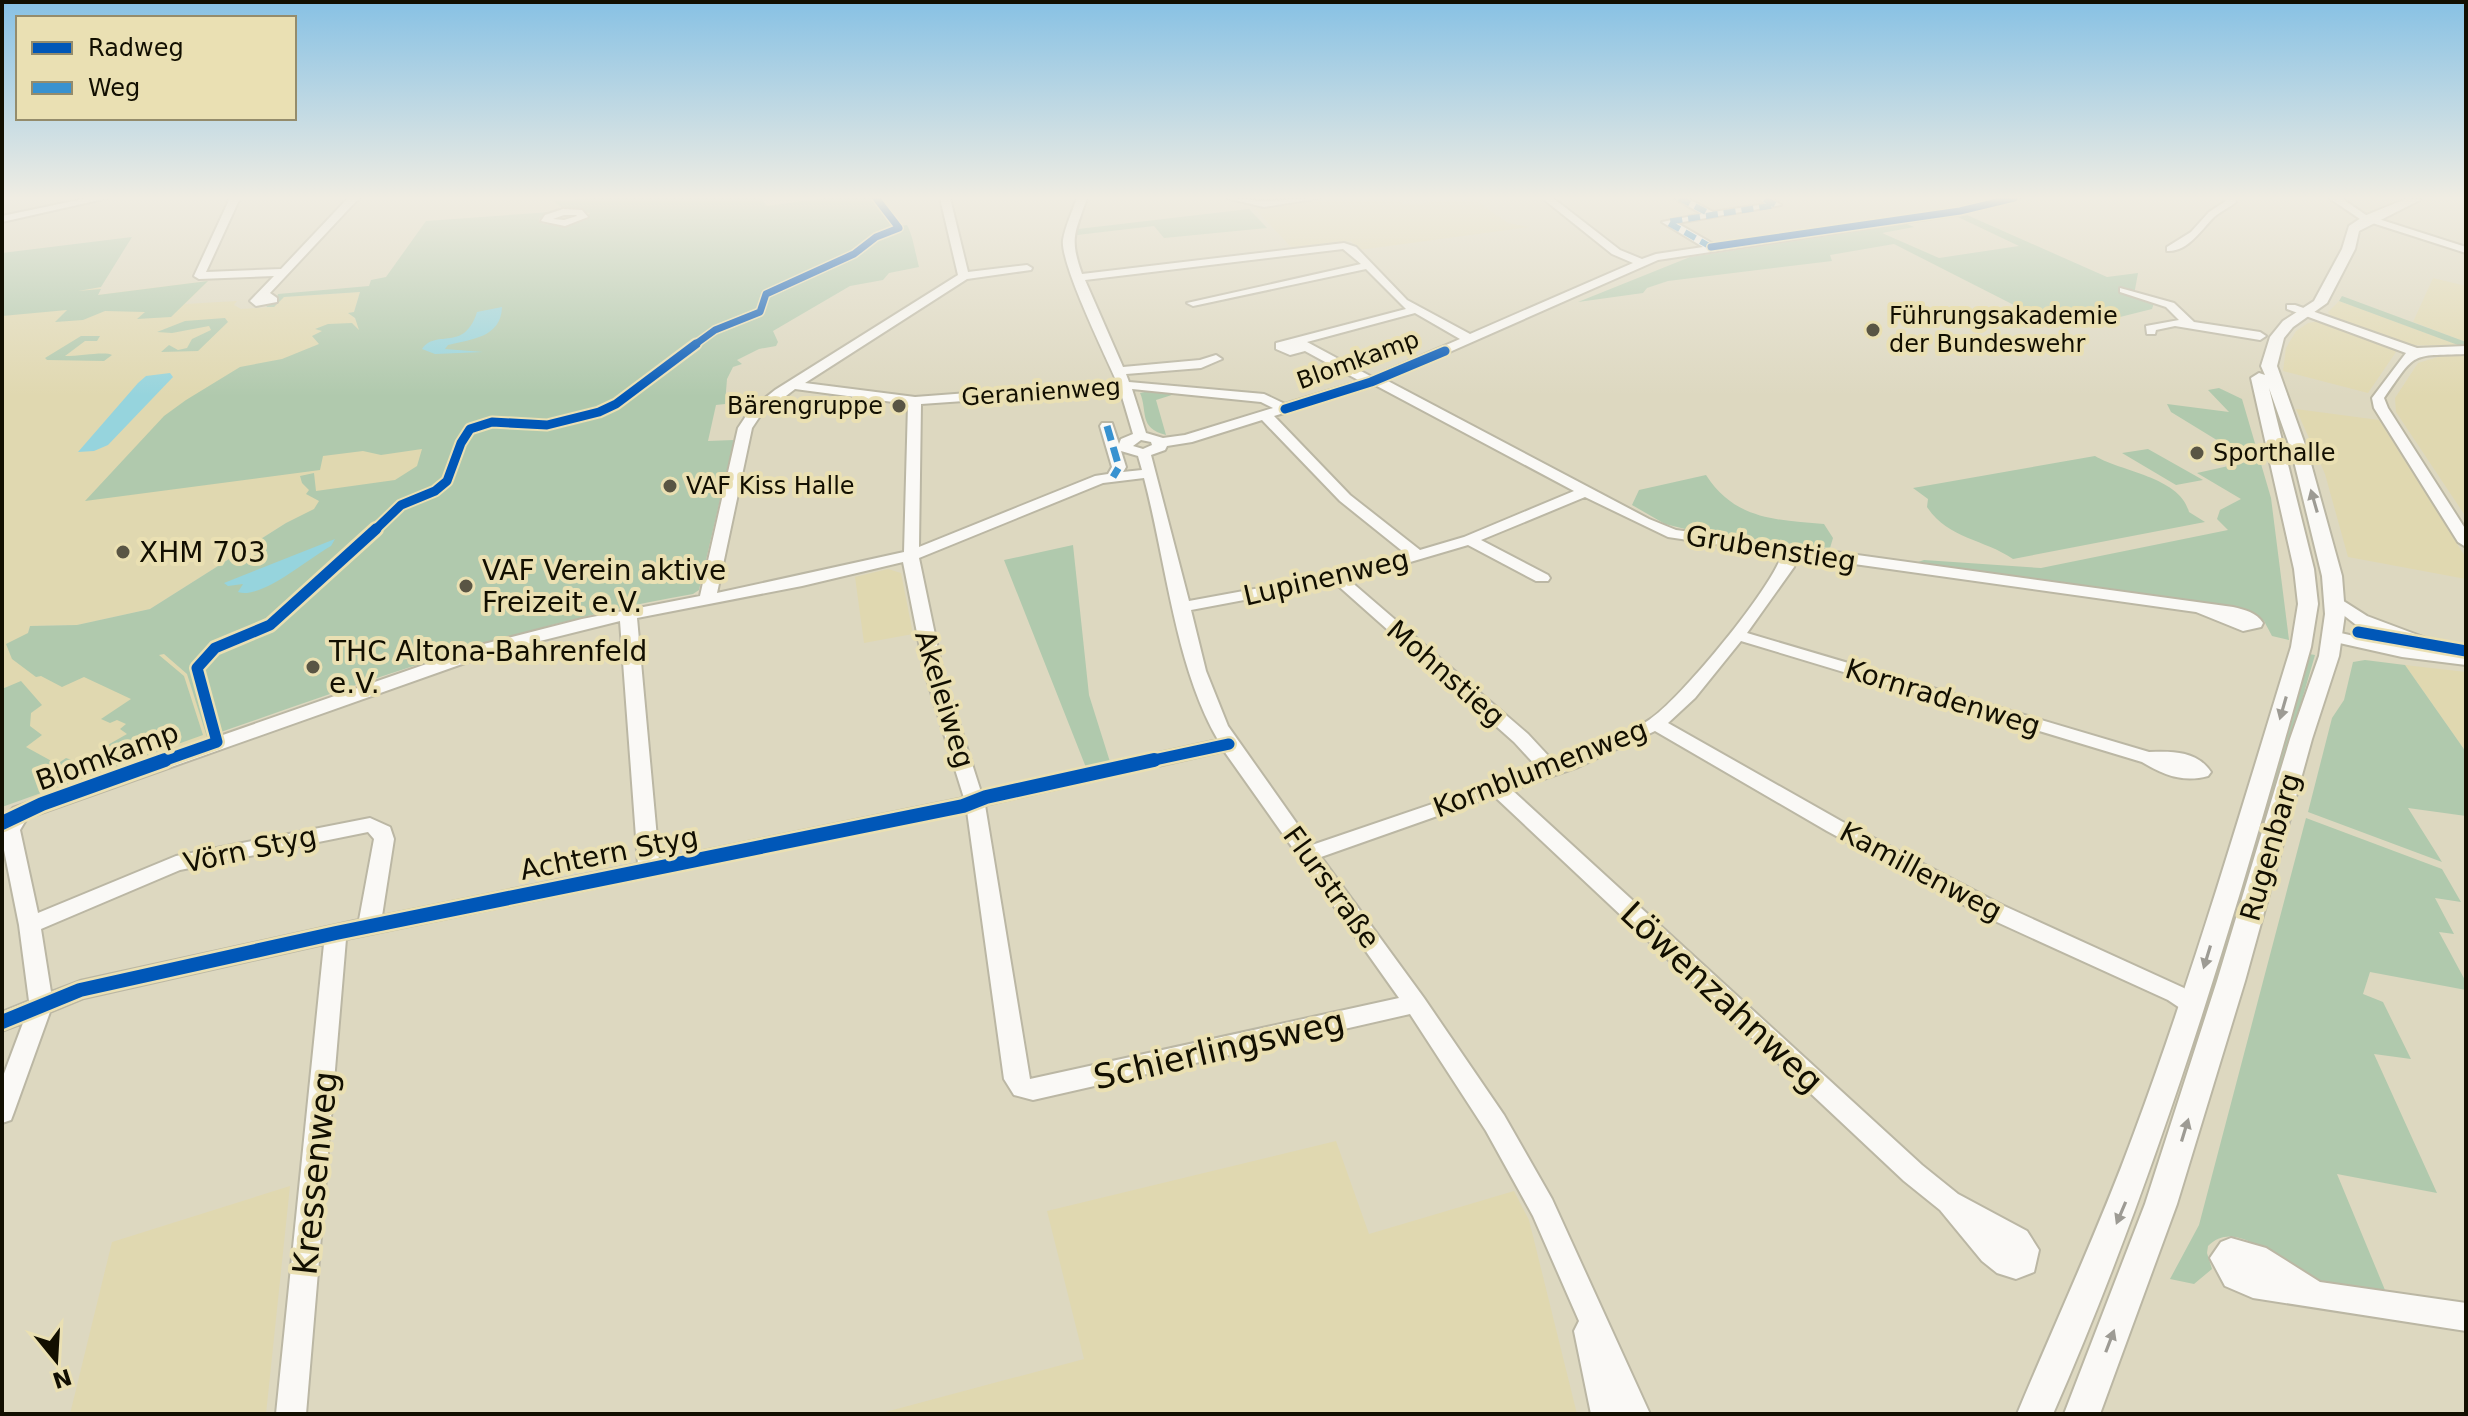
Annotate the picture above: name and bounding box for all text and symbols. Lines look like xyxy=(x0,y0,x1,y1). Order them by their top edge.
legend xyxy=(16,16,296,120)
text: Radweg xyxy=(88,34,184,62)
text: Weg xyxy=(88,74,140,102)
place label: Führungsakademie der Bundeswehr xyxy=(1889,302,2118,358)
marker: Führungsakademie der Bundeswehr xyxy=(1864,321,1882,339)
street label: Blomkamp xyxy=(1293,325,1423,395)
street label: Geranienweg xyxy=(961,372,1121,412)
place label: Bärengruppe xyxy=(727,392,883,420)
marker: Bärengruppe xyxy=(890,397,908,415)
place label: Sporthalle xyxy=(2213,439,2335,467)
marker: Sporthalle xyxy=(2188,444,2206,462)
place label: VAF Kiss Halle xyxy=(686,472,855,500)
marker: VAF Kiss Halle xyxy=(661,477,679,495)
one-way arrow xyxy=(2307,488,2320,512)
street label: Grubenstieg xyxy=(1683,519,1858,578)
place label: XHM 703 xyxy=(139,536,266,569)
street label: Lupinenweg xyxy=(1240,542,1412,613)
marker: XHM 703 xyxy=(114,543,132,561)
place label: VAF Verein aktive Freizeit e.V. xyxy=(482,554,726,619)
marker: VAF Verein aktive Freizeit e.V. xyxy=(457,577,475,595)
street label: Mohnstieg xyxy=(1380,613,1511,733)
street label: Akeleiweg xyxy=(908,626,981,772)
place label: THC Altona-Bahrenfeld e.V. xyxy=(328,635,647,700)
street label: Kornradenweg xyxy=(1841,652,2044,743)
marker: THC Altona-Bahrenfeld e.V. xyxy=(304,658,322,676)
one-way arrow xyxy=(2276,697,2289,721)
street label: Kornblumenweg xyxy=(1429,713,1652,824)
street label: Blomkamp xyxy=(31,715,183,798)
street label: Rugenbarg xyxy=(2234,769,2307,925)
street label: Kamillenweg xyxy=(1834,815,2007,928)
street label: Vörn Styg xyxy=(181,819,319,880)
street label: Achtern Styg xyxy=(517,820,701,887)
street label: Flurstraße xyxy=(1276,820,1387,955)
street label: Löwenzahnweg xyxy=(1613,893,1831,1101)
one-way arrow xyxy=(2201,946,2213,970)
street label: Schierlingsweg xyxy=(1090,1001,1348,1097)
street label: Kressenweg xyxy=(284,1069,346,1277)
one-way arrow xyxy=(2179,1117,2191,1141)
one-way arrow xyxy=(2115,1201,2128,1225)
north arrow xyxy=(16,1320,96,1400)
one-way arrow xyxy=(2104,1329,2117,1353)
text: N xyxy=(49,1364,75,1393)

